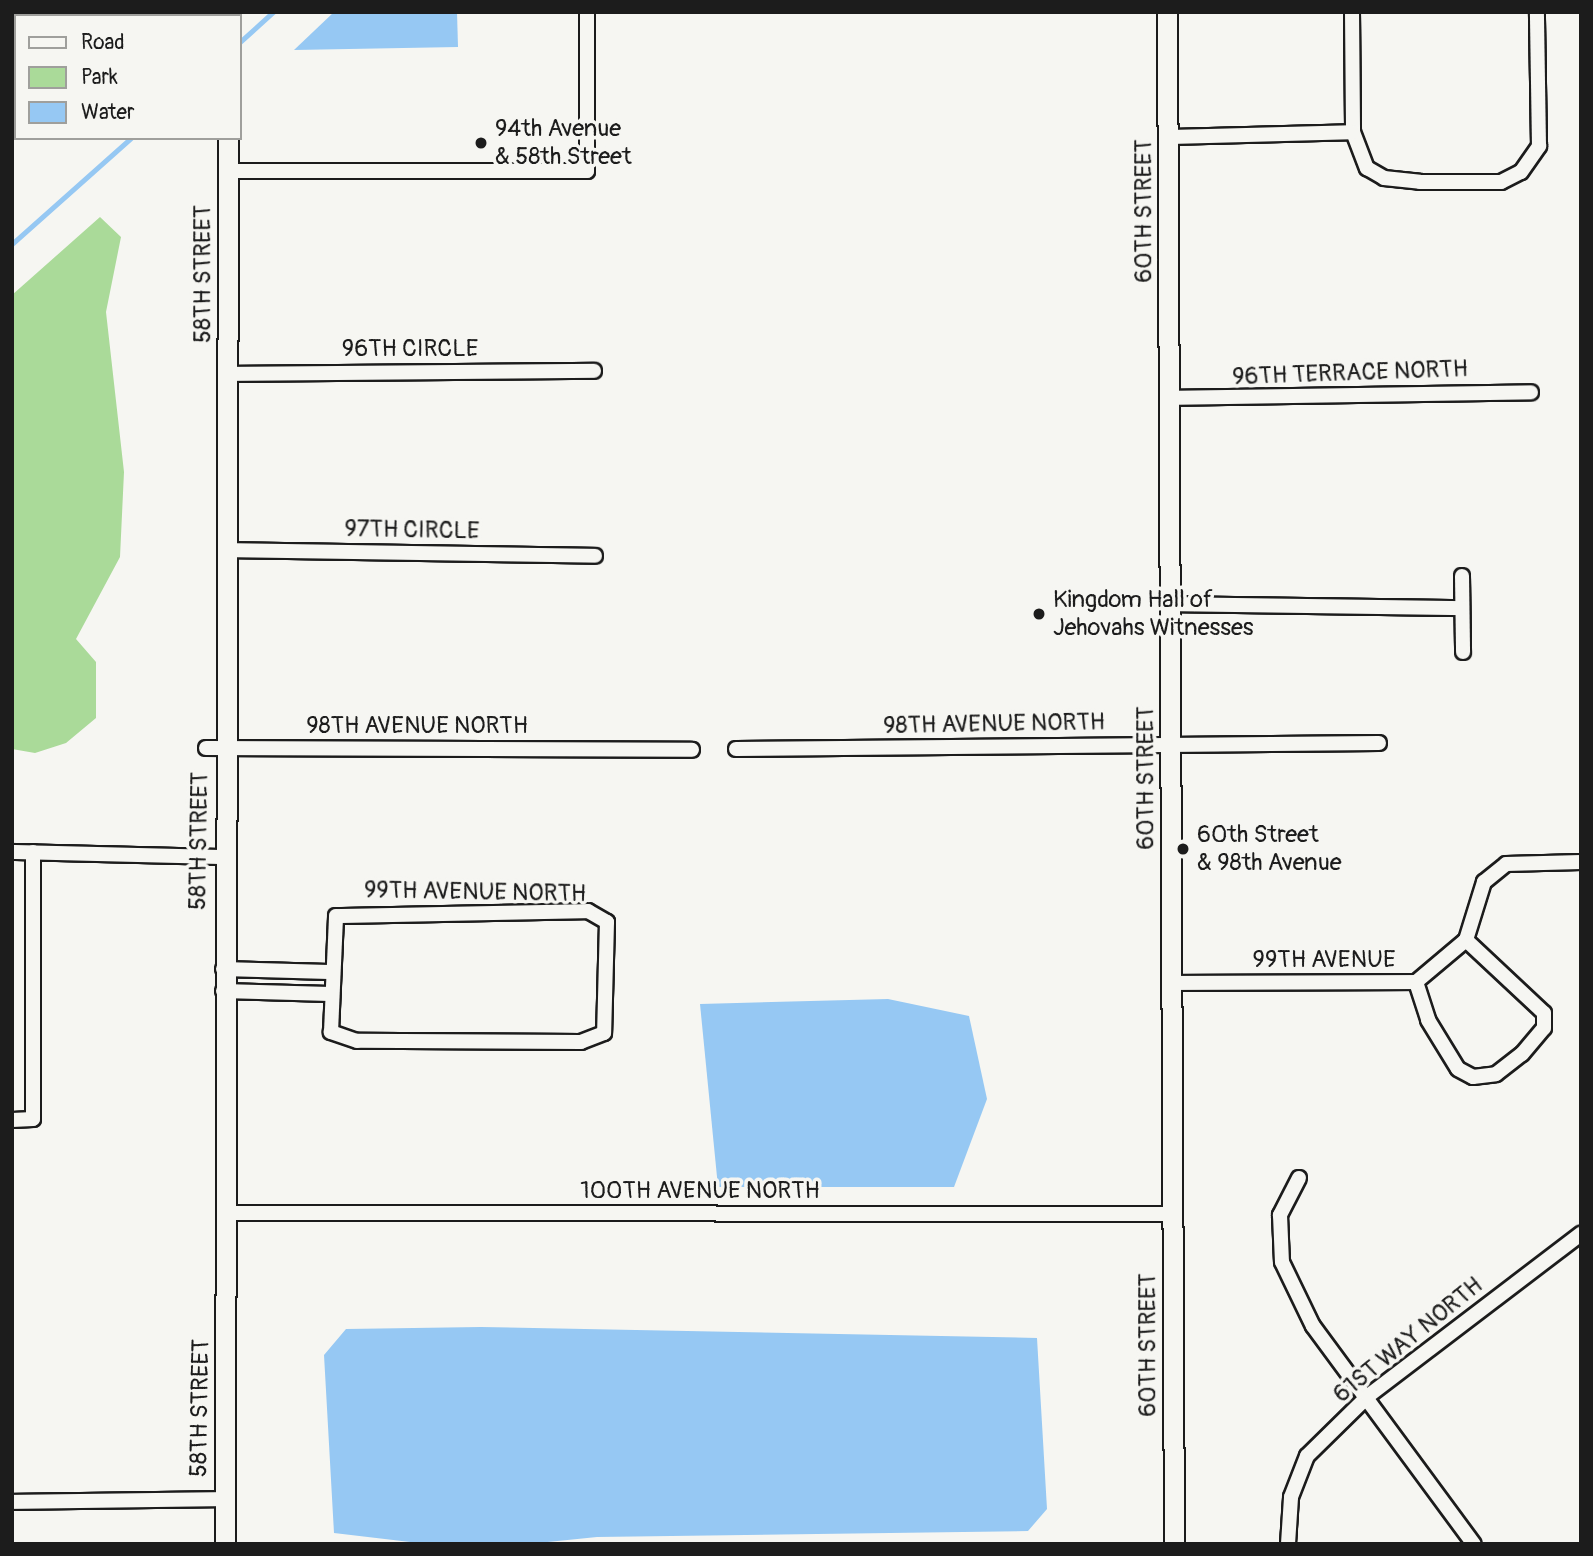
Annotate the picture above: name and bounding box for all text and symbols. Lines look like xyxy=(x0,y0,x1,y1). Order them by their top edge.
legend xyxy=(14,14,242,140)
text: Road xyxy=(81,29,125,56)
text: Park xyxy=(81,64,118,91)
text: Water xyxy=(81,99,134,126)
place label: 94th Avenue & 58th Street xyxy=(495,115,632,171)
marker: 94th Avenue & 58th Street xyxy=(473,135,489,151)
street label: 60TH STREET xyxy=(1130,139,1158,283)
street label: 58TH STREET xyxy=(189,205,217,343)
street label: 96TH CIRCLE xyxy=(342,335,478,363)
street label: 96TH TERRACE NORTH xyxy=(1232,354,1468,392)
street label: 97TH CIRCLE xyxy=(344,514,480,546)
place label: Kingdom Hall of Jehovahs Witnesses xyxy=(1053,586,1253,642)
marker: Kingdom Hall of Jehovahs Witnesses xyxy=(1031,606,1047,622)
street label: 60TH STREET xyxy=(1132,706,1160,850)
street label: 98TH AVENUE NORTH xyxy=(883,708,1105,740)
street label: 98TH AVENUE NORTH xyxy=(306,712,528,740)
street label: 58TH STREET xyxy=(183,772,215,910)
place label: 60th Street & 98th Avenue xyxy=(1197,821,1342,877)
marker: 60th Street & 98th Avenue xyxy=(1175,841,1191,857)
street label: 99TH AVENUE NORTH xyxy=(364,876,586,908)
street label: 99TH AVENUE xyxy=(1253,946,1395,974)
street label: 100TH AVENUE NORTH xyxy=(580,1177,820,1205)
street label: 61ST WAY NORTH xyxy=(1328,1271,1488,1409)
street label: 60TH STREET xyxy=(1134,1273,1162,1417)
street label: 58TH STREET xyxy=(184,1339,216,1477)

